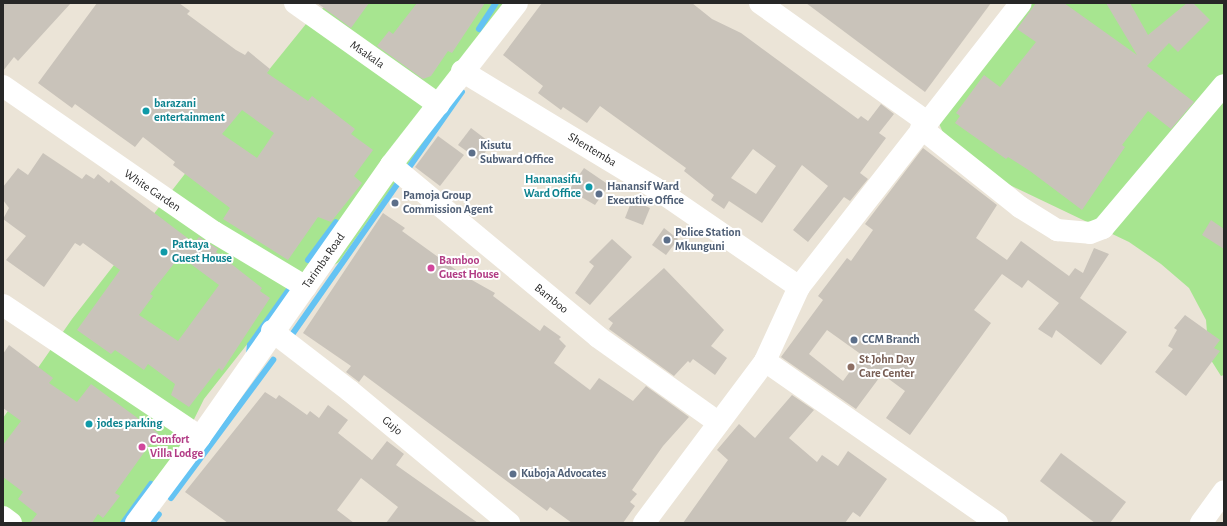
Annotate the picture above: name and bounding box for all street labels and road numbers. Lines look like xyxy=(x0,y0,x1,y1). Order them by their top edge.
street label: Msakala xyxy=(347,38,387,72)
street label: Shentemba xyxy=(565,130,619,170)
street label: White Garden xyxy=(121,167,183,215)
street label: Tarimba Road xyxy=(300,230,348,292)
street label: Bamboo xyxy=(531,281,571,317)
street label: Gujo xyxy=(379,413,405,439)

